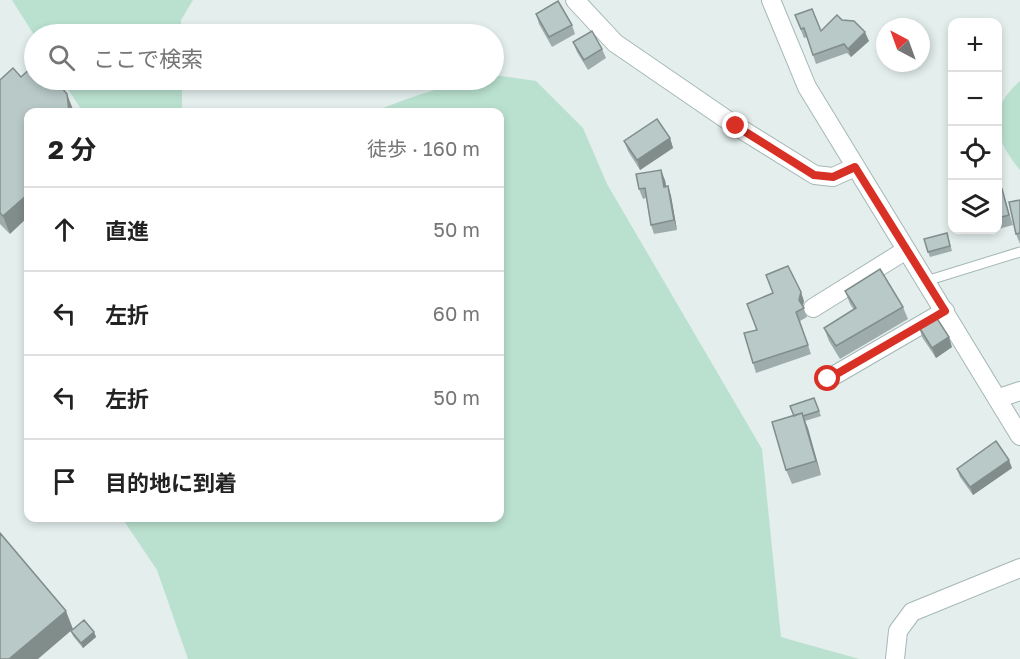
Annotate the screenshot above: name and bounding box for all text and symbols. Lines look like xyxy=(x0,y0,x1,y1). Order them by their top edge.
north arrow xyxy=(876,18,930,72)
map controls xyxy=(948,18,1002,234)
button: + xyxy=(948,18,1002,72)
search box xyxy=(24,24,504,90)
icon: search xyxy=(45,41,78,74)
text: ここで検索 xyxy=(93,45,203,72)
button: − xyxy=(948,72,1002,126)
route end xyxy=(722,112,748,138)
button: locate xyxy=(948,126,1002,180)
text: 2 分 xyxy=(48,134,96,165)
text: 徒歩 · 160 m xyxy=(367,136,480,160)
button: layers xyxy=(948,180,1002,234)
icon: ahead xyxy=(48,213,81,246)
text: 直進 xyxy=(105,217,149,244)
text: 50 m xyxy=(433,217,480,241)
icon: left xyxy=(48,297,81,330)
text: 左折 xyxy=(105,301,149,328)
text: 60 m xyxy=(433,301,480,325)
route start xyxy=(814,365,840,391)
icon: left xyxy=(48,381,81,414)
text: 左折 xyxy=(105,385,149,412)
text: 50 m xyxy=(433,385,480,409)
icon: arrive xyxy=(48,465,81,498)
text: 目的地に到着 xyxy=(105,469,237,496)

